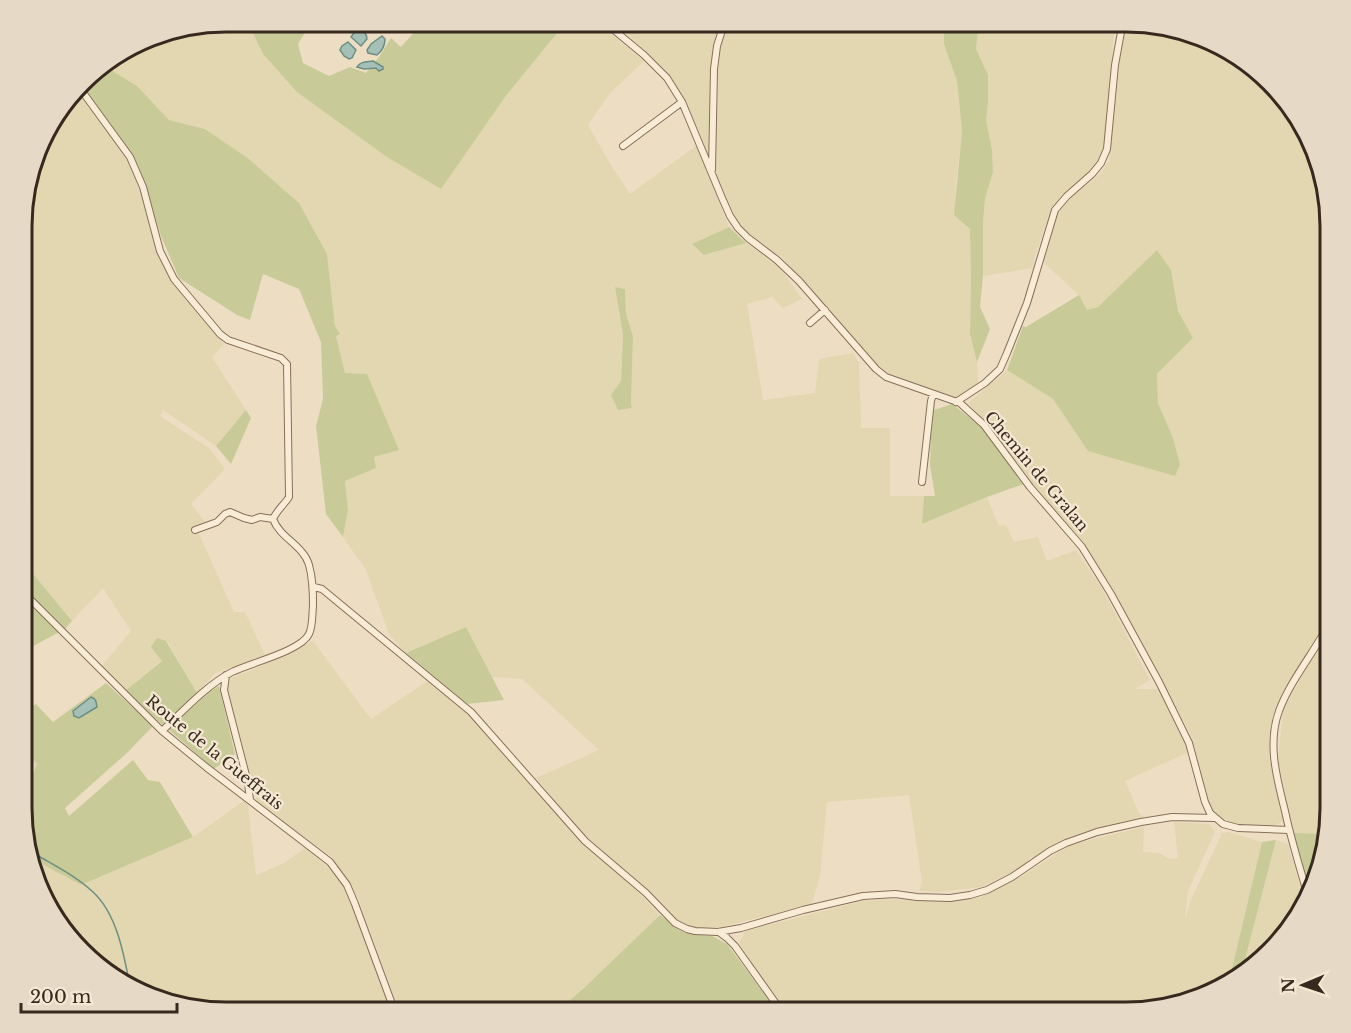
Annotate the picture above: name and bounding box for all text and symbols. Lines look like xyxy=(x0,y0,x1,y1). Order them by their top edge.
street label: Chemin de Gralan xyxy=(981,407,1093,535)
street label: Route de la Gueffrais xyxy=(142,690,288,814)
north arrow xyxy=(1273,955,1333,1015)
scale bar xyxy=(21,976,177,1014)
text: N xyxy=(1278,978,1298,993)
text: 200 m xyxy=(30,986,91,1008)

